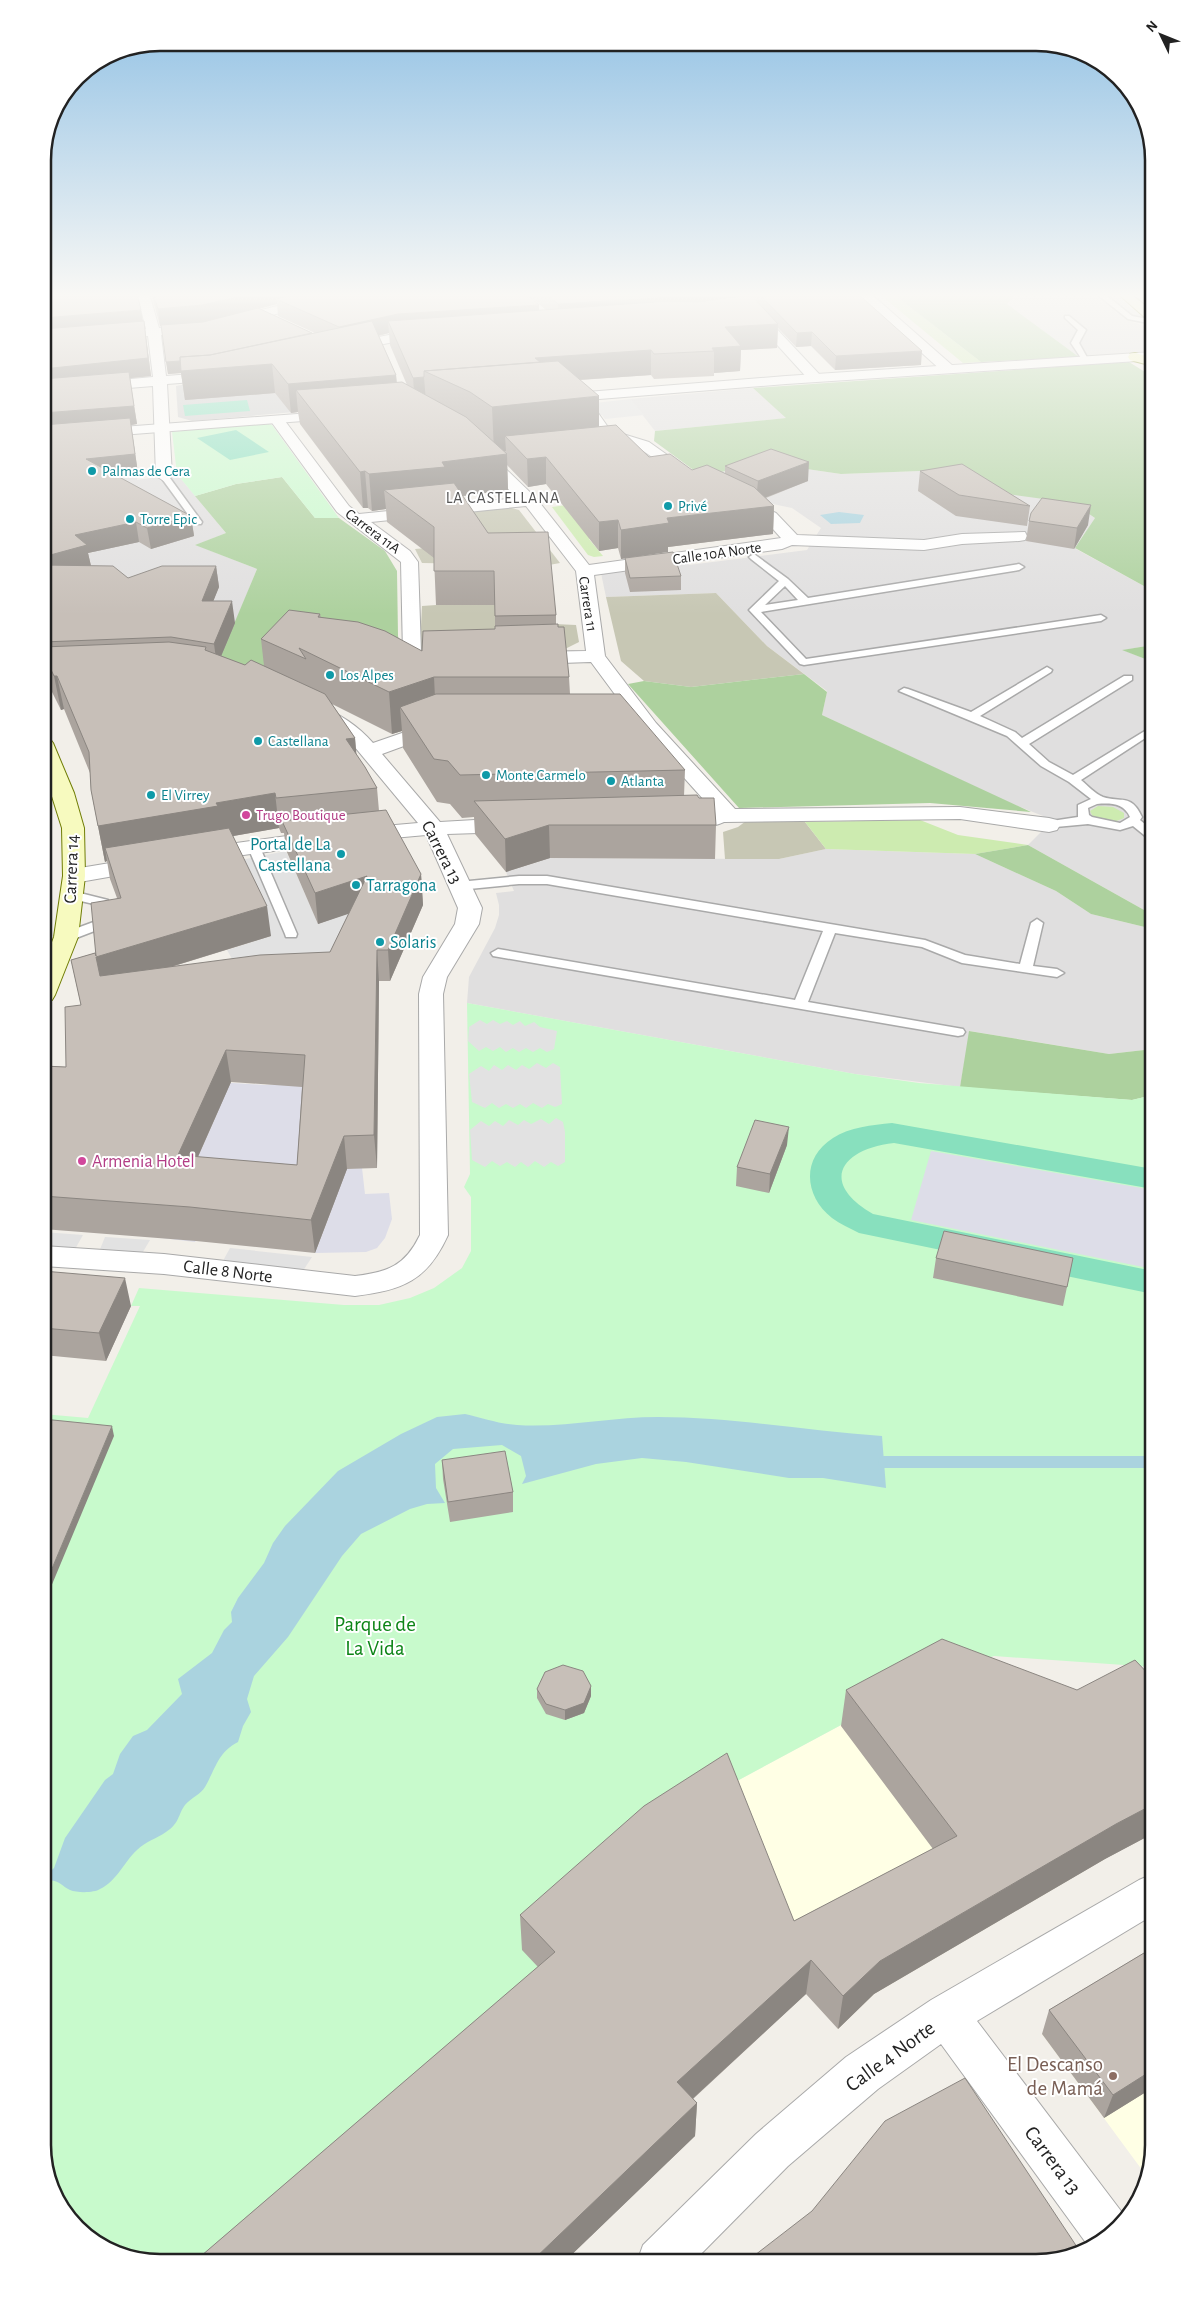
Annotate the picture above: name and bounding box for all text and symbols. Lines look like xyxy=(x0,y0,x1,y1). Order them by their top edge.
north arrow xyxy=(1136,10,1186,60)
text: N xyxy=(1144,18,1161,35)
place label: Palmas de Cera xyxy=(102,464,190,479)
marker: Palmas de Cera xyxy=(86,465,98,477)
district label: LA CASTELLANA xyxy=(446,490,560,506)
place label: Privé xyxy=(678,499,707,514)
marker: Privé xyxy=(662,500,674,512)
street label: Carrera 11A xyxy=(343,506,403,557)
place label: Torre Epic xyxy=(140,512,197,527)
marker: Torre Epic xyxy=(124,513,136,525)
street label: Calle 10A Norte xyxy=(672,540,762,567)
street label: Carrera 11 xyxy=(576,575,599,633)
place label: Los Alpes xyxy=(340,668,394,683)
marker: Los Alpes xyxy=(324,669,336,681)
place label: Castellana xyxy=(268,734,329,749)
marker: Castellana xyxy=(252,735,264,747)
place label: Monte Carmelo xyxy=(496,768,586,783)
marker: Monte Carmelo xyxy=(480,769,492,781)
place label: Atlanta xyxy=(621,774,664,789)
marker: Atlanta xyxy=(605,775,617,787)
place label: El Virrey xyxy=(161,788,210,803)
marker: El Virrey xyxy=(145,789,157,801)
place label: Trugo Boutique xyxy=(256,808,346,823)
marker: Trugo Boutique xyxy=(240,809,252,821)
street label: Carrera 13 xyxy=(418,818,465,887)
street label: Carrera 14 xyxy=(62,834,82,904)
place label: Portal de La Castellana xyxy=(250,836,331,875)
marker: Portal de La Castellana xyxy=(335,848,347,860)
place label: Tarragona xyxy=(366,877,437,895)
marker: Tarragona xyxy=(350,879,362,891)
place label: Solaris xyxy=(390,934,436,952)
marker: Solaris xyxy=(374,936,386,948)
place label: Armenia Hotel xyxy=(92,1153,195,1171)
marker: Armenia Hotel xyxy=(76,1155,88,1167)
street label: Calle 8 Norte xyxy=(182,1258,273,1286)
park label: Parque de La Vida xyxy=(334,1614,416,1659)
street label: Calle 4 Norte xyxy=(842,2017,939,2096)
place label: El Descanso de Mamá xyxy=(1007,2054,1103,2099)
marker: El Descanso de Mamá xyxy=(1107,2070,1119,2082)
street label: Carrera 13 xyxy=(1020,2122,1085,2198)

